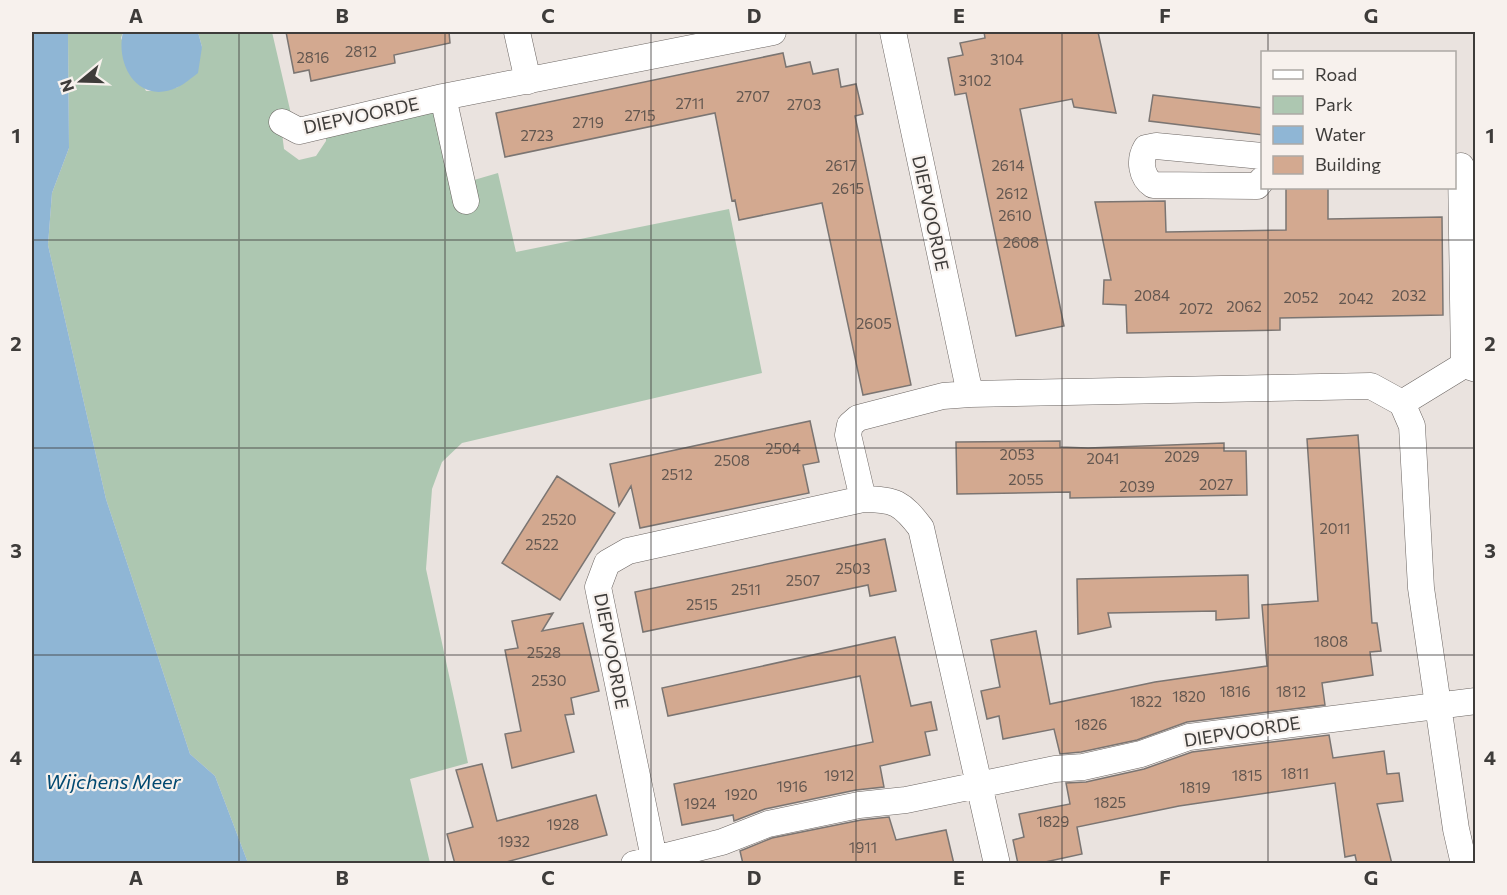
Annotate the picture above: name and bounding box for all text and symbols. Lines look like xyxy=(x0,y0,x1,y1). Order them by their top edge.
text: A xyxy=(129,3,143,27)
text: B xyxy=(335,3,349,27)
text: C xyxy=(541,3,555,27)
text: D xyxy=(747,3,761,27)
text: E xyxy=(953,3,965,27)
text: F xyxy=(1159,3,1171,27)
text: G xyxy=(1364,3,1378,27)
house number: 2812 xyxy=(345,42,377,60)
house number: 2816 xyxy=(297,48,329,66)
house number: 3104 xyxy=(990,50,1024,68)
north arrow xyxy=(51,51,111,111)
legend xyxy=(1261,51,1456,189)
text: Road xyxy=(1315,63,1357,85)
house number: 3102 xyxy=(958,71,992,89)
text: N xyxy=(55,77,77,95)
house number: 2707 xyxy=(736,87,770,105)
street label: DIEPVOORDE xyxy=(301,92,421,138)
text: Park xyxy=(1315,93,1353,115)
house number: 2711 xyxy=(675,94,705,112)
house number: 2703 xyxy=(787,95,821,113)
house number: 2715 xyxy=(624,106,656,124)
house number: 2719 xyxy=(572,113,604,131)
text: 1 xyxy=(11,123,21,147)
text: Water xyxy=(1315,123,1366,145)
text: 1 xyxy=(1485,123,1495,147)
house number: 2723 xyxy=(520,126,554,144)
street label: DIEPVOORDE xyxy=(908,153,954,273)
text: Building xyxy=(1315,153,1381,175)
house number: 2617 xyxy=(825,156,857,174)
house number: 2614 xyxy=(992,156,1024,174)
house number: 2615 xyxy=(832,179,864,197)
house number: 2612 xyxy=(996,184,1028,202)
house number: 2610 xyxy=(998,206,1032,224)
house number: 2608 xyxy=(1003,233,1039,251)
house number: 2084 xyxy=(1134,286,1170,304)
house number: 2032 xyxy=(1392,286,1426,304)
house number: 2052 xyxy=(1284,288,1319,306)
house number: 2042 xyxy=(1338,289,1374,307)
house number: 2062 xyxy=(1226,297,1262,315)
house number: 2072 xyxy=(1179,299,1213,317)
house number: 2605 xyxy=(856,314,892,332)
text: 2 xyxy=(10,331,22,355)
text: 2 xyxy=(1484,331,1496,355)
house number: 2504 xyxy=(765,439,801,457)
house number: 2053 xyxy=(999,445,1035,463)
house number: 2029 xyxy=(1164,447,1200,465)
house number: 2041 xyxy=(1086,449,1120,467)
house number: 2508 xyxy=(714,451,750,469)
house number: 2512 xyxy=(661,465,693,483)
house number: 2055 xyxy=(1008,470,1044,488)
house number: 2027 xyxy=(1199,475,1233,493)
house number: 2039 xyxy=(1119,477,1155,495)
house number: 2520 xyxy=(542,510,577,528)
house number: 2011 xyxy=(1320,519,1350,537)
house number: 2522 xyxy=(525,535,559,553)
text: 3 xyxy=(10,538,22,562)
text: 3 xyxy=(1484,538,1496,562)
house number: 2503 xyxy=(835,559,871,577)
house number: 2507 xyxy=(786,571,820,589)
house number: 2511 xyxy=(731,580,761,598)
street label: DIEPVOORDE xyxy=(590,591,634,711)
house number: 2515 xyxy=(686,595,718,613)
house number: 1808 xyxy=(1314,632,1348,650)
house number: 2528 xyxy=(527,643,561,661)
house number: 2530 xyxy=(531,671,567,689)
house number: 1816 xyxy=(1219,682,1251,700)
house number: 1812 xyxy=(1276,682,1306,700)
house number: 1820 xyxy=(1172,687,1206,705)
house number: 1822 xyxy=(1130,692,1162,710)
street label: DIEPVOORDE xyxy=(1182,711,1302,751)
house number: 1826 xyxy=(1075,715,1107,733)
text: 4 xyxy=(10,745,22,769)
text: 4 xyxy=(1484,745,1496,769)
house number: 1811 xyxy=(1281,764,1309,782)
house number: 1912 xyxy=(824,766,854,784)
house number: 1815 xyxy=(1232,766,1262,784)
water label: Wijchens Meer xyxy=(45,769,182,793)
house number: 1916 xyxy=(776,777,808,795)
house number: 1819 xyxy=(1179,778,1211,796)
house number: 1920 xyxy=(724,785,758,803)
house number: 1825 xyxy=(1094,793,1126,811)
house number: 1924 xyxy=(684,794,716,812)
house number: 1829 xyxy=(1037,812,1069,830)
house number: 1928 xyxy=(547,815,579,833)
house number: 1932 xyxy=(498,832,530,850)
house number: 1911 xyxy=(849,838,877,856)
text: A xyxy=(129,865,143,889)
text: B xyxy=(335,865,349,889)
text: C xyxy=(541,865,555,889)
text: D xyxy=(747,865,761,889)
text: E xyxy=(953,865,965,889)
text: F xyxy=(1159,865,1171,889)
text: G xyxy=(1364,865,1378,889)

